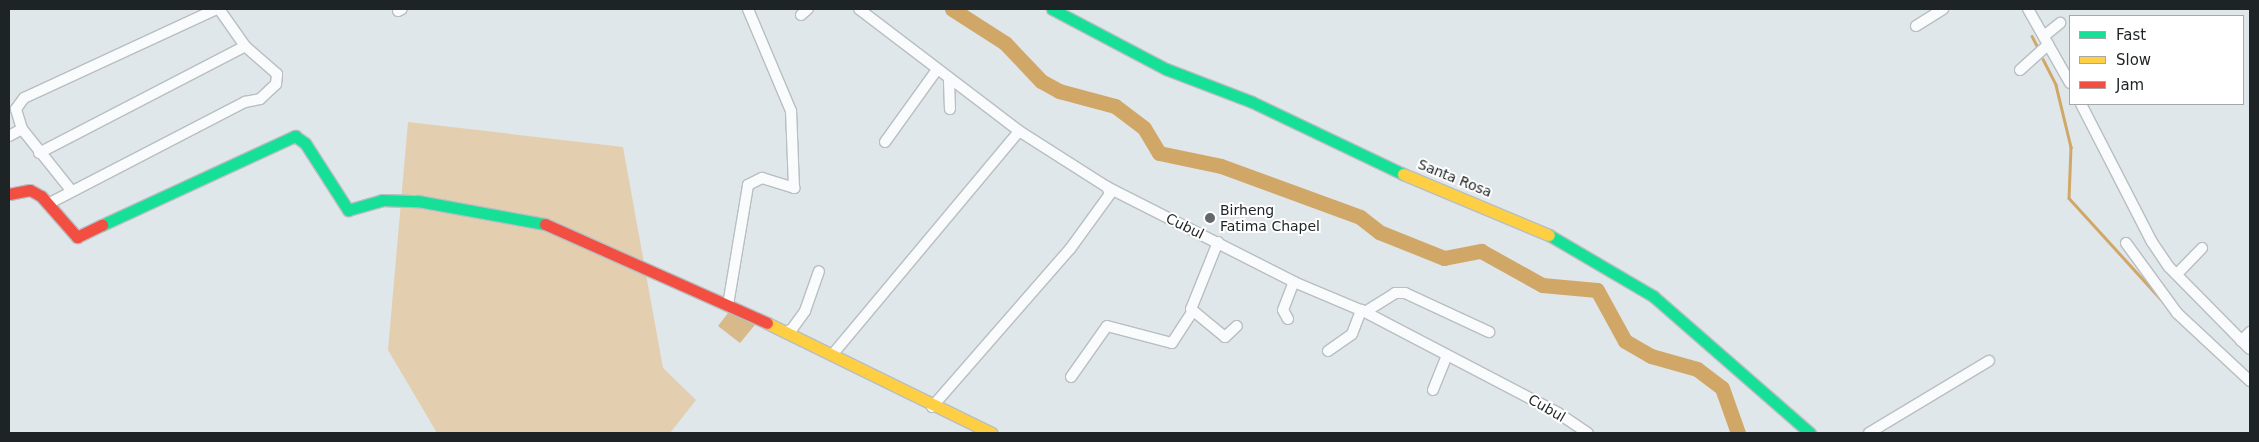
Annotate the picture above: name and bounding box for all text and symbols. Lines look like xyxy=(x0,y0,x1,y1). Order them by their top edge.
legend xyxy=(2069,15,2244,105)
text: Fast xyxy=(2116,26,2146,44)
text: Slow xyxy=(2116,51,2151,69)
text: Jam xyxy=(2116,76,2144,94)
street label: Santa Rosa xyxy=(1416,156,1494,200)
place label: Birheng Fatima Chapel xyxy=(1220,202,1320,234)
street label: Cubul xyxy=(1163,210,1207,242)
marker: Birheng Fatima Chapel xyxy=(1204,212,1216,224)
street label: Cubul xyxy=(1525,391,1569,425)

